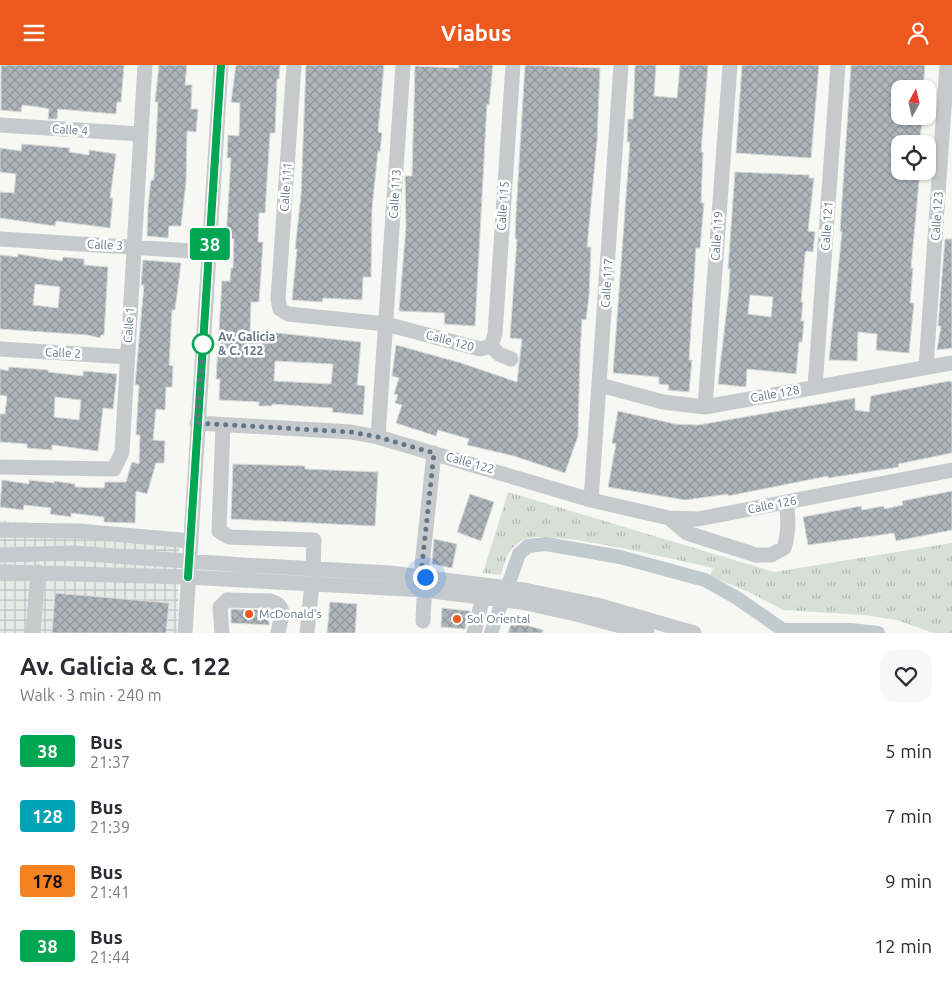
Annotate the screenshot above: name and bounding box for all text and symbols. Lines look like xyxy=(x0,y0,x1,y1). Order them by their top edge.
icon: menu xyxy=(20,19,48,47)
icon: person xyxy=(904,19,932,47)
text: Viabus xyxy=(441,20,511,45)
north arrow xyxy=(891,80,936,125)
map controls xyxy=(891,80,936,180)
street label: Calle 4 xyxy=(52,122,89,137)
button: locate xyxy=(891,135,936,180)
street label: Calle 111 xyxy=(277,162,294,212)
street label: Calle 113 xyxy=(386,169,403,219)
street label: Calle 115 xyxy=(494,181,511,231)
street label: Calle 123 xyxy=(928,191,945,241)
street label: Calle 121 xyxy=(818,201,835,251)
street label: Calle 119 xyxy=(708,211,725,261)
line badge: 38 xyxy=(188,228,232,260)
text: 38 xyxy=(200,234,220,254)
street label: Calle 3 xyxy=(87,237,123,252)
street label: Calle 117 xyxy=(598,258,615,308)
street label: Calle 1 xyxy=(121,307,136,343)
street label: Calle 120 xyxy=(425,328,476,353)
place label: Av. Galicia & C. 122 xyxy=(218,330,275,357)
marker: Av. Galicia & C. 122 xyxy=(192,333,214,355)
street label: Calle 2 xyxy=(45,345,81,360)
street label: Calle 128 xyxy=(749,383,801,404)
street label: Calle 122 xyxy=(445,449,496,476)
street label: Calle 126 xyxy=(746,493,798,516)
your location xyxy=(413,565,438,590)
place label: McDonald's xyxy=(259,607,322,620)
marker: McDonald's xyxy=(243,608,255,620)
place label: Sol Oriental xyxy=(467,612,530,625)
marker: Sol Oriental xyxy=(451,613,463,625)
button: heart xyxy=(880,650,932,702)
text: Av. Galicia & C. 122 xyxy=(20,653,231,680)
text: Walk · 3 min · 240 m xyxy=(20,686,162,704)
text: Bus xyxy=(90,731,123,753)
text: 5 min xyxy=(885,740,932,762)
text: 38 xyxy=(37,741,58,761)
text: 21:37 xyxy=(90,753,130,771)
text: Bus xyxy=(90,796,123,818)
text: 7 min xyxy=(885,805,932,827)
text: 128 xyxy=(32,806,63,826)
text: 21:39 xyxy=(90,818,130,836)
text: Bus xyxy=(90,861,123,883)
text: 9 min xyxy=(885,870,932,892)
text: 178 xyxy=(32,871,63,891)
text: 21:41 xyxy=(90,883,130,901)
text: Bus xyxy=(90,926,123,948)
text: 12 min xyxy=(874,935,932,957)
text: 38 xyxy=(37,936,58,956)
text: 21:44 xyxy=(90,948,130,966)

